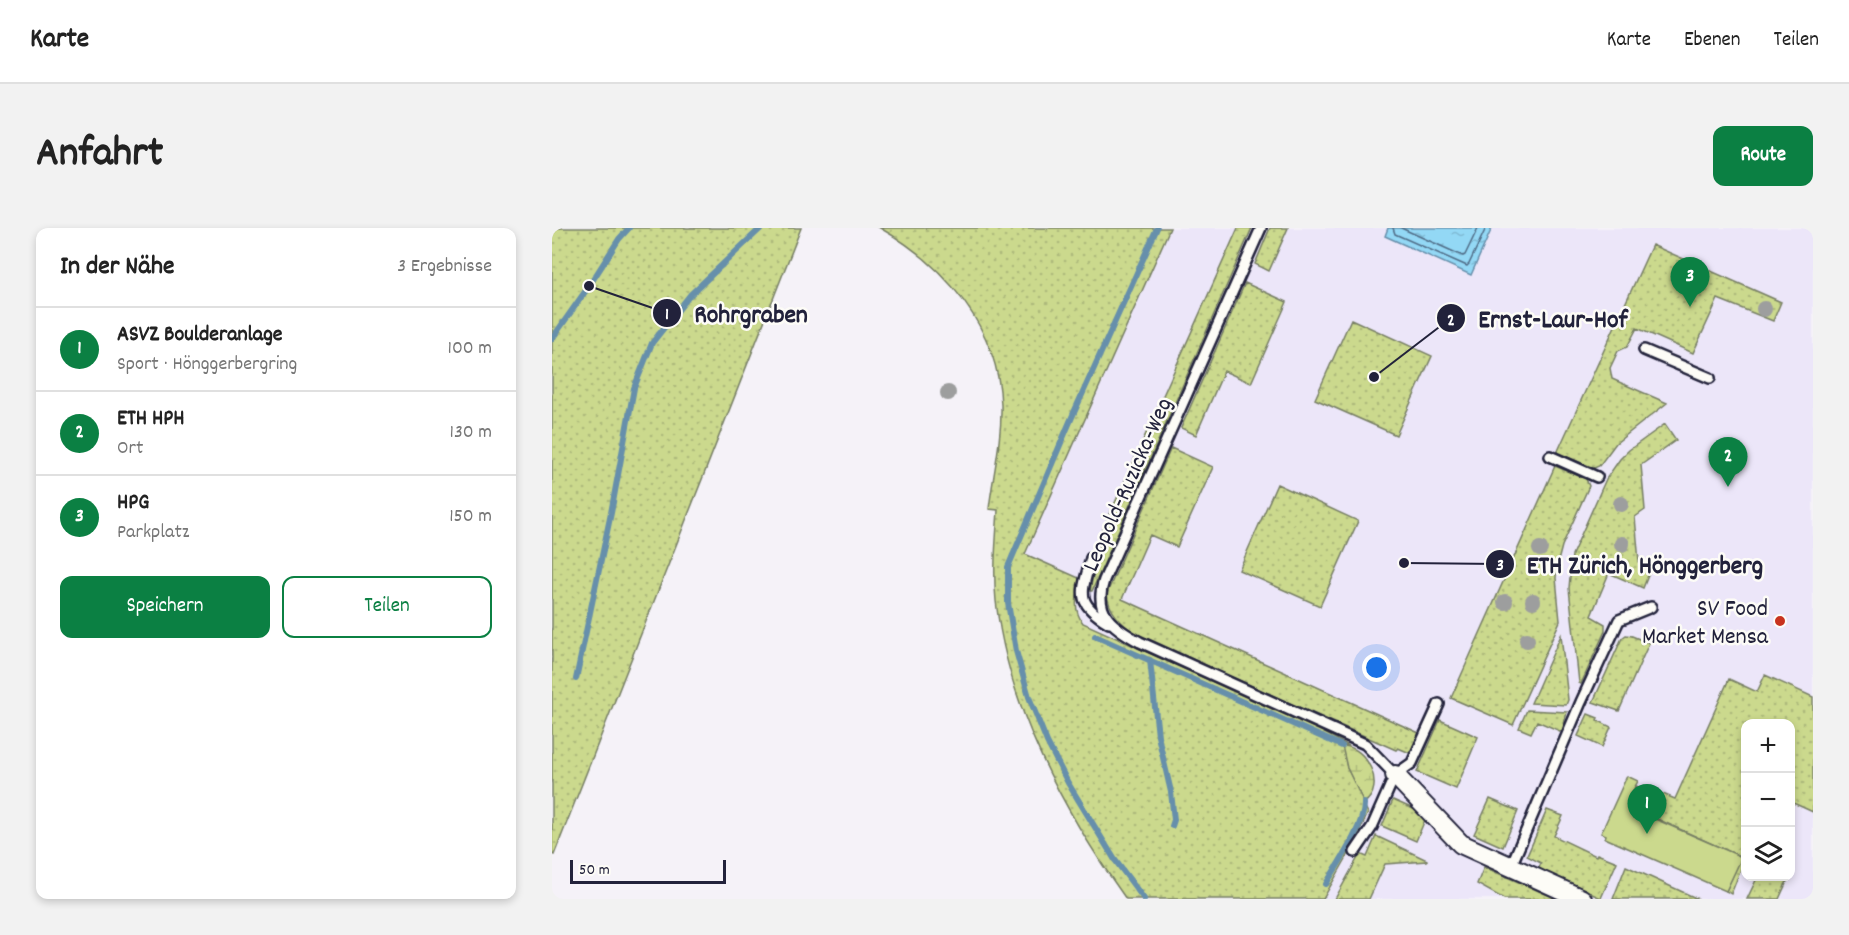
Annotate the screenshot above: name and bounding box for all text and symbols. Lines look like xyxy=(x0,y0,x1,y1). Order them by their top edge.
text: Karte xyxy=(30,21,89,61)
text: Karte xyxy=(1607,26,1651,56)
text: Ebenen xyxy=(1684,26,1741,56)
text: Teilen xyxy=(1774,26,1819,56)
text: Anfahrt xyxy=(36,126,163,186)
button: Route xyxy=(1713,126,1813,186)
text: In der Nähe xyxy=(60,249,174,286)
text: 3 Ergebnisse xyxy=(397,253,492,281)
pin: 3 xyxy=(1670,257,1710,307)
callout: Rohrgraben xyxy=(652,291,820,335)
callout: Ernst-Laur-Hof xyxy=(1436,296,1640,340)
text: Rohrgraben xyxy=(694,298,808,335)
text: 1 xyxy=(665,303,669,328)
text: Ernst-Laur-Hof xyxy=(1478,303,1630,340)
text: 2 xyxy=(1447,309,1455,334)
text: ASVZ Boulderanlage xyxy=(117,320,283,351)
text: 1 xyxy=(77,335,82,363)
text: 100 m xyxy=(448,335,492,363)
text: Sport · Hönggerbergring xyxy=(117,351,297,379)
street label: Leopold-Ruzicka-Weg xyxy=(1075,393,1182,578)
text: ETH HPH xyxy=(117,404,185,435)
text: 2 xyxy=(75,419,84,447)
text: 130 m xyxy=(450,419,492,447)
text: Ort xyxy=(117,435,143,463)
pin: 2 xyxy=(1708,438,1748,487)
text: HPG xyxy=(117,488,149,519)
text: 3 xyxy=(75,503,84,531)
text: 150 m xyxy=(449,503,492,531)
text: Parkplatz xyxy=(117,519,189,547)
callout: ETH Zürich, Hönggerberg xyxy=(1485,542,1775,586)
text: ETH Zürich, Hönggerberg xyxy=(1527,549,1763,586)
text: 3 xyxy=(1496,554,1504,579)
button: Speichern xyxy=(60,576,270,638)
button: Teilen xyxy=(282,576,492,638)
place label: SV Food Market Mensa xyxy=(1642,593,1769,655)
marker: SV Food Market Mensa xyxy=(1773,614,1787,628)
your location xyxy=(1362,653,1391,682)
map controls xyxy=(1741,719,1795,881)
button: + xyxy=(1741,719,1795,773)
button: − xyxy=(1741,773,1795,827)
pin: 1 xyxy=(1628,784,1666,834)
button: layers xyxy=(1741,827,1795,881)
scale bar xyxy=(570,857,726,884)
text: 50 m xyxy=(579,859,610,882)

